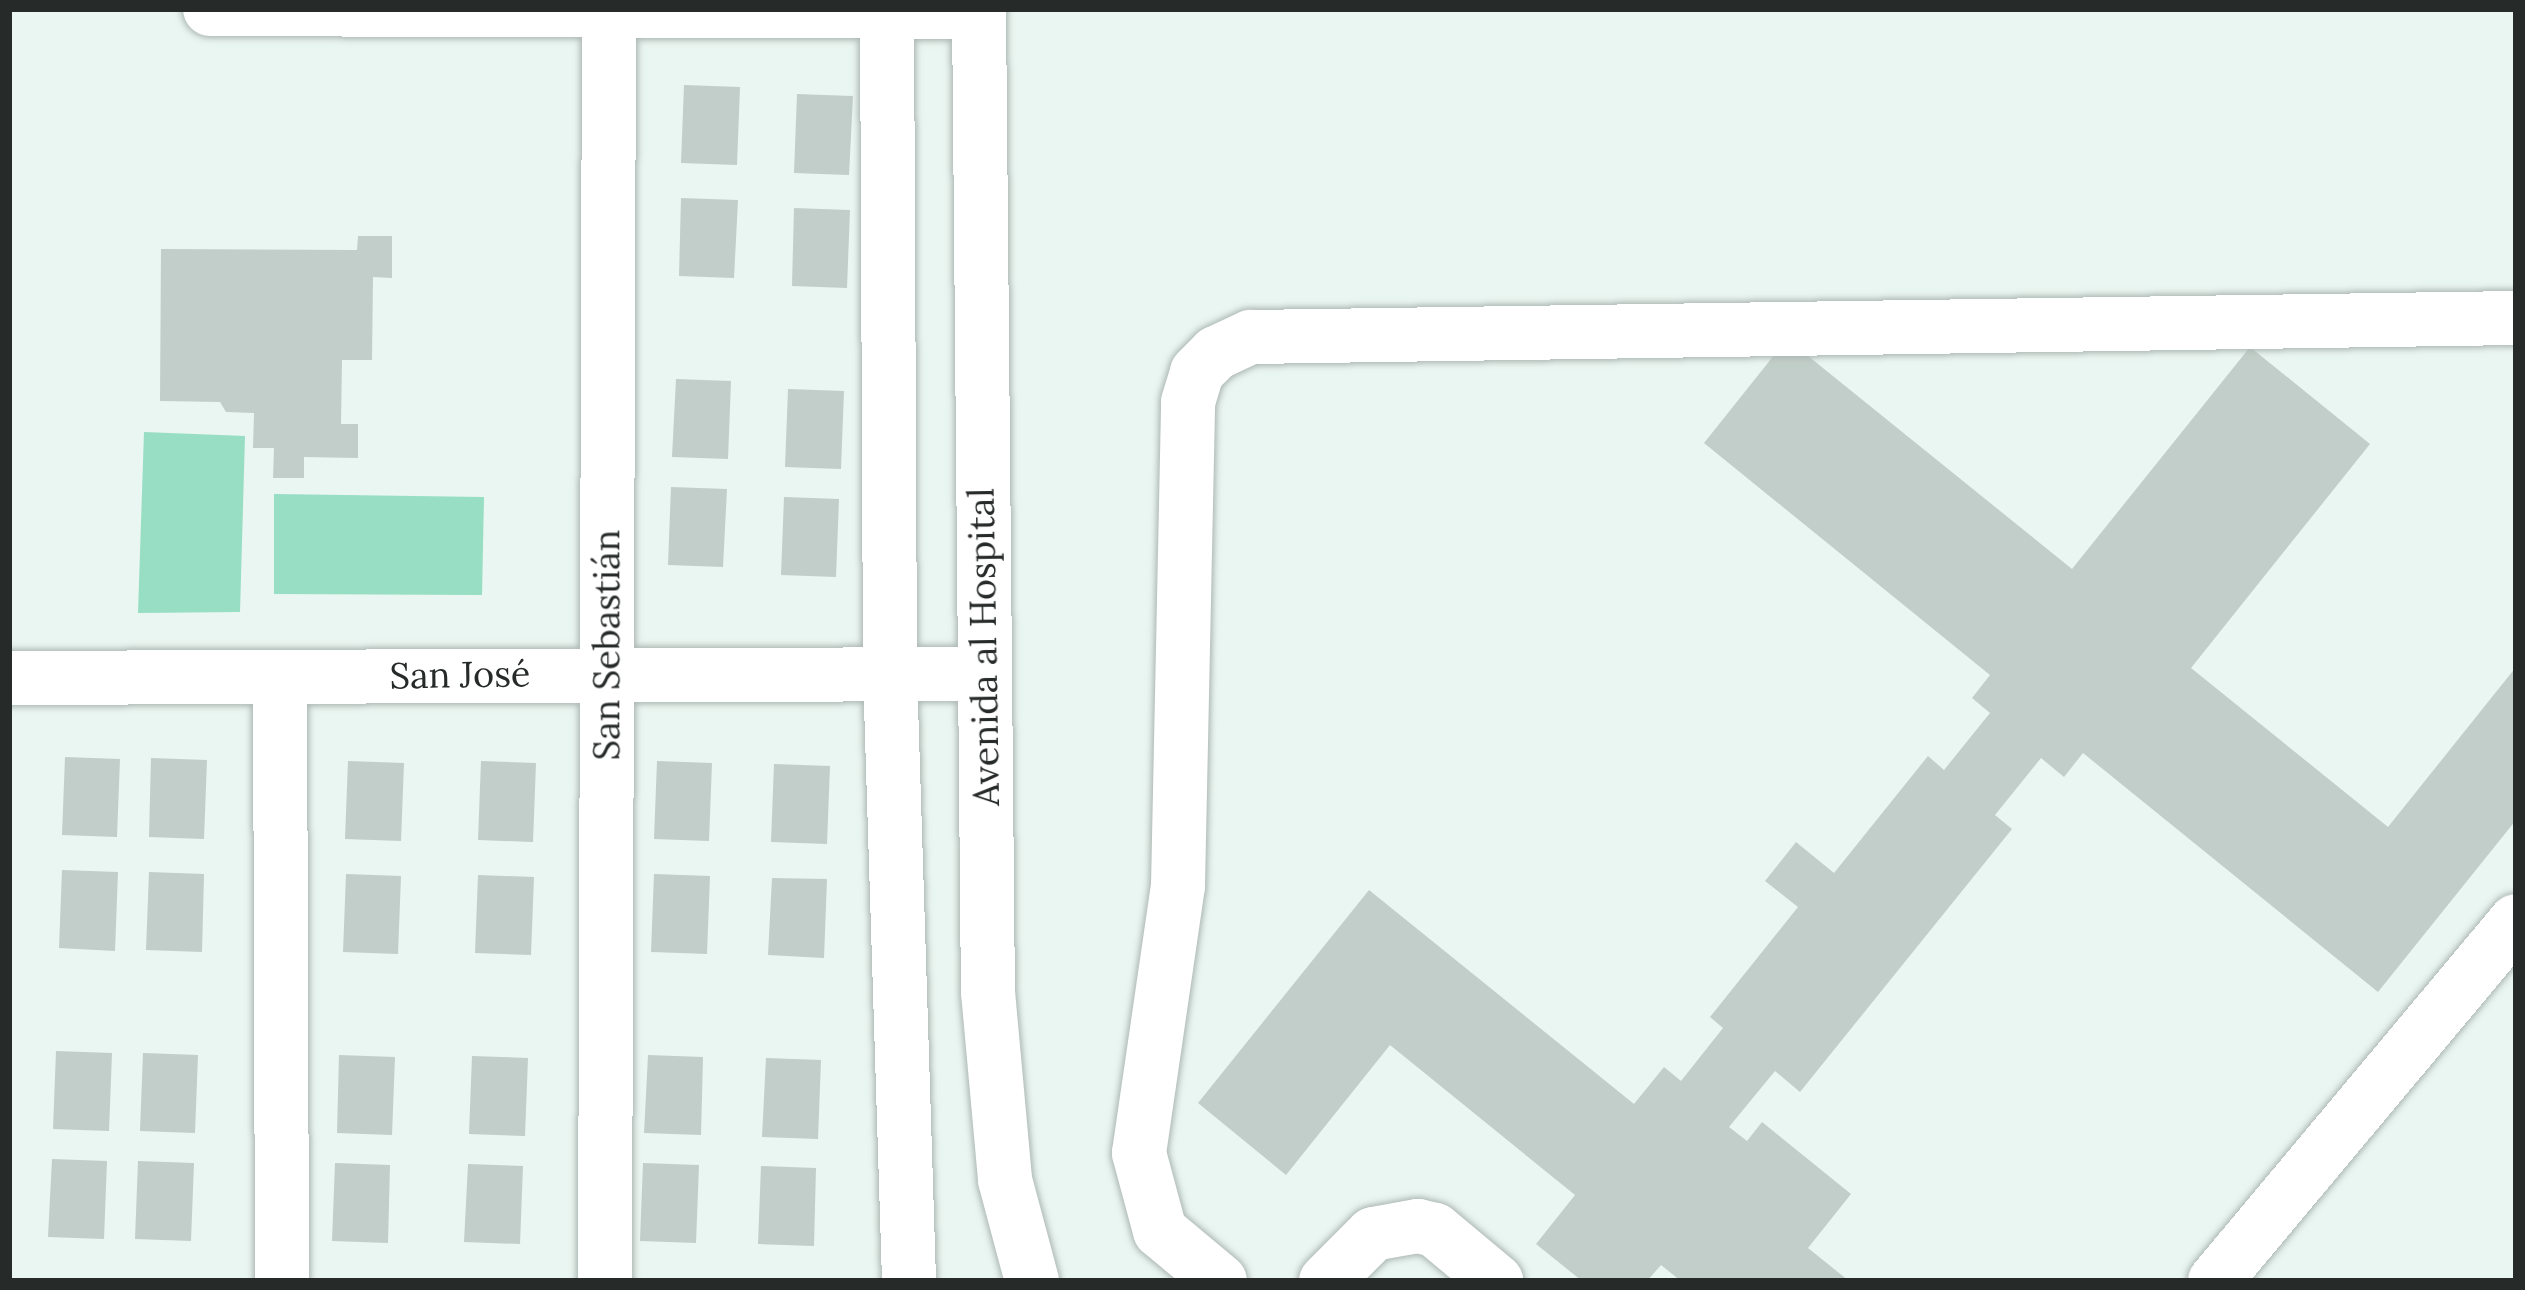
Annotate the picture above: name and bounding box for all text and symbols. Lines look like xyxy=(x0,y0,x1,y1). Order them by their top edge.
street label: Avenida al Hospital xyxy=(960,488,1008,806)
street label: San Sebastián xyxy=(585,530,629,760)
street label: San José xyxy=(389,652,531,698)

